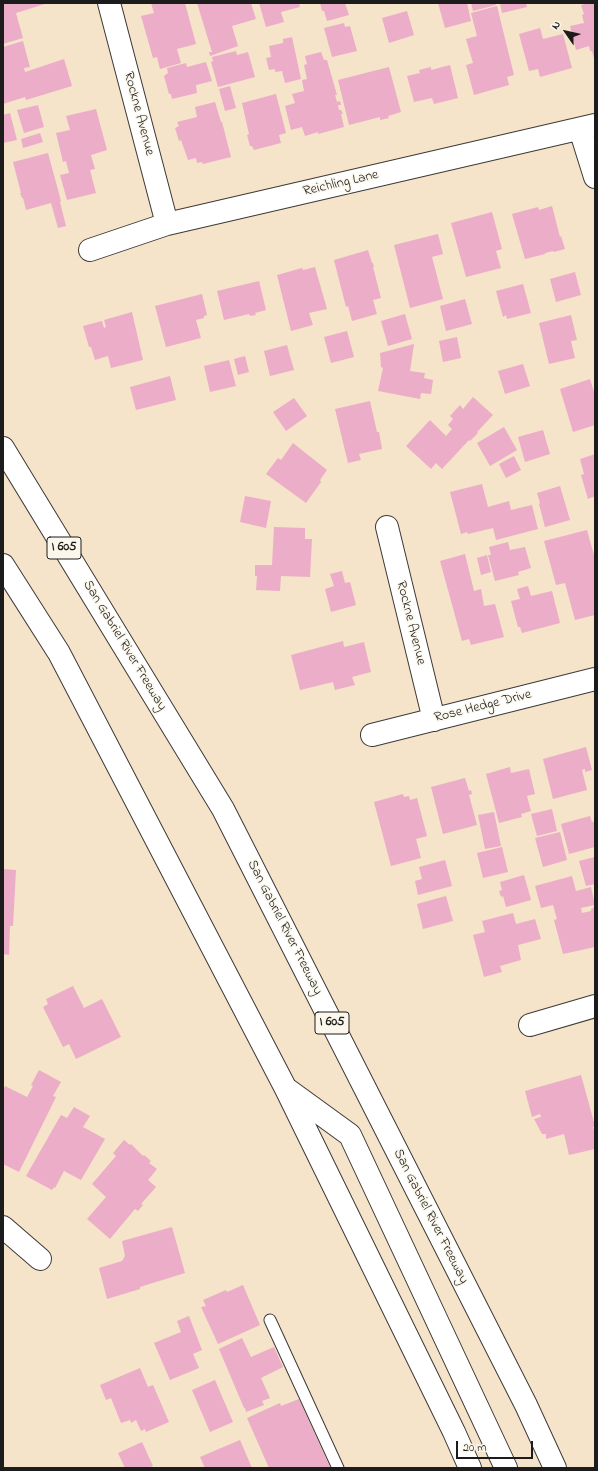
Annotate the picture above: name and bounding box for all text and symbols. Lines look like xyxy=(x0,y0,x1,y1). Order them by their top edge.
north arrow xyxy=(546,12,586,52)
text: N xyxy=(547,18,565,33)
street label: Rockne Avenue xyxy=(119,70,157,158)
street label: Reichling Lane xyxy=(302,167,380,201)
road number: I 605 xyxy=(47,537,81,559)
street label: San Gabriel River Freeway xyxy=(78,578,170,714)
street label: Rockne Avenue xyxy=(391,579,429,667)
street label: Rose Hedge Drive xyxy=(433,687,533,727)
street label: San Gabriel River Freeway xyxy=(243,858,325,998)
road number: I 605 xyxy=(315,1012,349,1034)
street label: San Gabriel River Freeway xyxy=(389,1147,471,1287)
scale bar xyxy=(458,1433,535,1459)
text: 20 m xyxy=(463,1439,486,1457)

